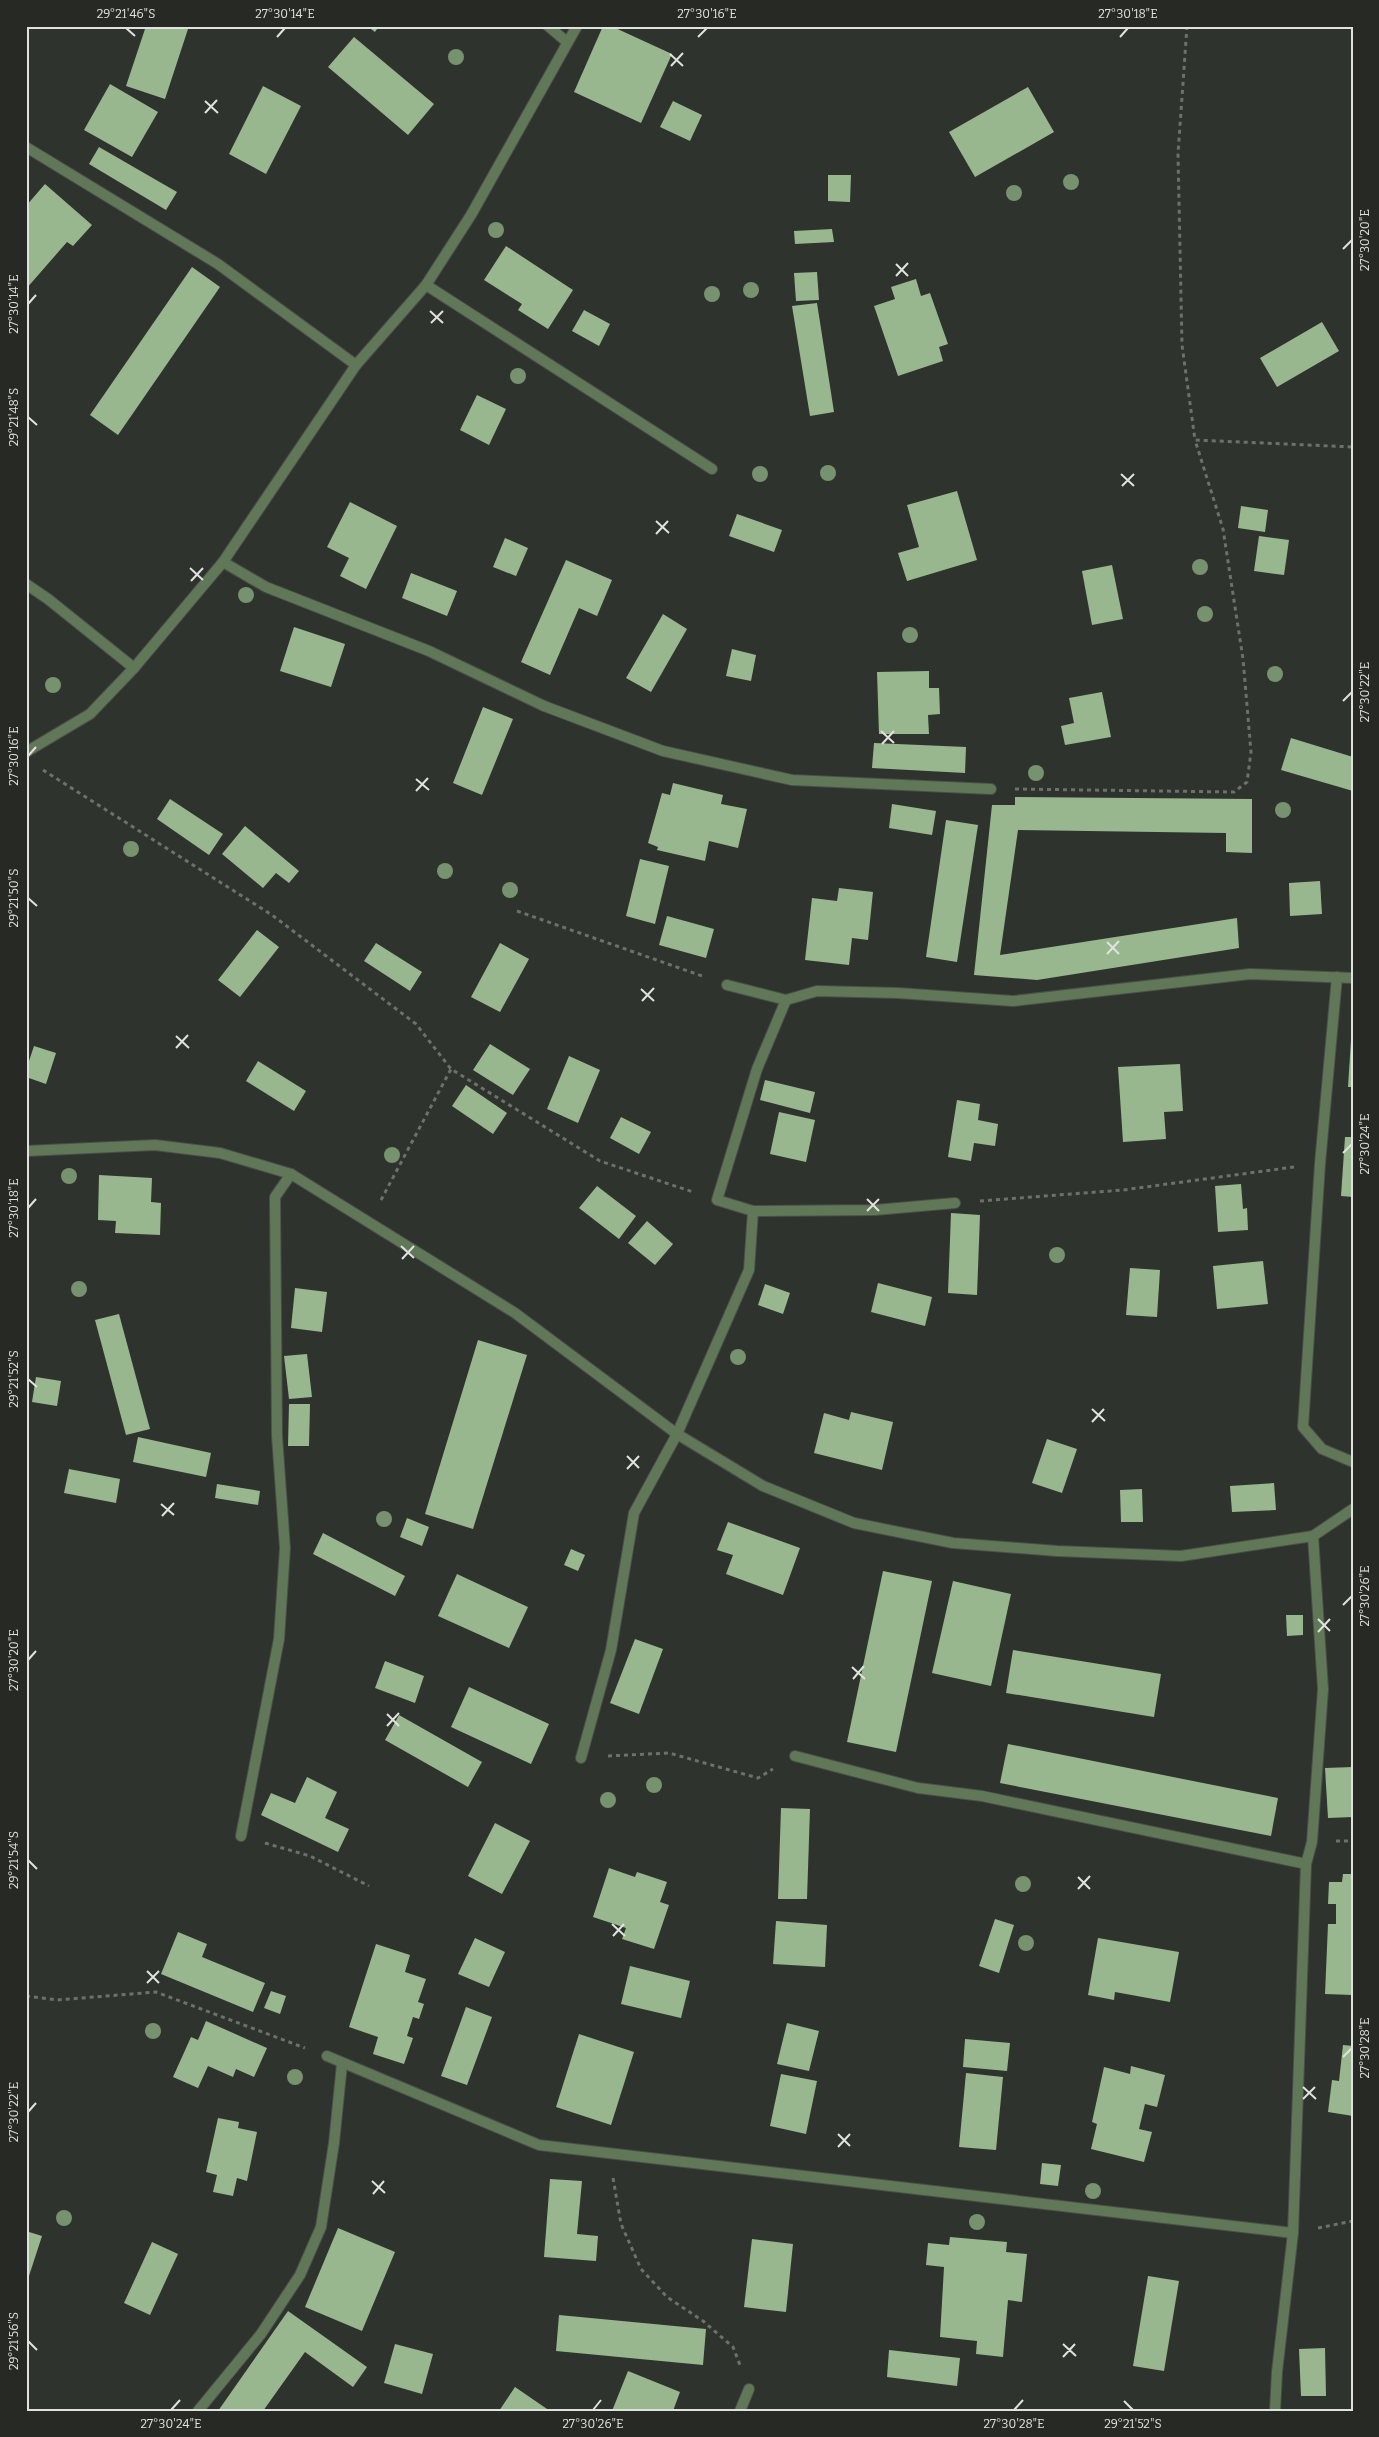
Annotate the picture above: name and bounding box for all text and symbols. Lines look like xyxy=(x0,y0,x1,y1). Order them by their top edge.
text: 29°21'46"S xyxy=(97,7,155,21)
text: 27°30'14"E xyxy=(255,7,315,21)
text: 27°30'16"E xyxy=(677,7,737,21)
text: 27°30'18"E xyxy=(1098,7,1158,21)
text: 27°30'20"E xyxy=(1358,209,1372,271)
text: 27°30'14"E xyxy=(7,274,21,334)
text: 29°21'48"S xyxy=(7,388,21,446)
text: 27°30'22"E xyxy=(1358,662,1372,722)
text: 27°30'16"E xyxy=(7,726,21,786)
text: 29°21'50"S xyxy=(7,869,21,927)
text: 27°30'24"E xyxy=(1358,1113,1372,1175)
text: 27°30'18"E xyxy=(7,1178,21,1238)
text: 29°21'52"S xyxy=(7,1350,21,1408)
text: 27°30'26"E xyxy=(1358,1565,1372,1627)
text: 27°30'20"E xyxy=(7,1629,21,1691)
text: 29°21'54"S xyxy=(7,1831,21,1889)
text: 27°30'28"E xyxy=(1358,2018,1372,2078)
text: 27°30'22"E xyxy=(7,2082,21,2142)
text: 29°21'56"S xyxy=(7,2312,21,2370)
text: 27°30'24"E xyxy=(140,2417,202,2431)
text: 27°30'26"E xyxy=(562,2417,624,2431)
text: 27°30'28"E xyxy=(984,2417,1044,2431)
text: 29°21'52"S xyxy=(1104,2417,1162,2431)

